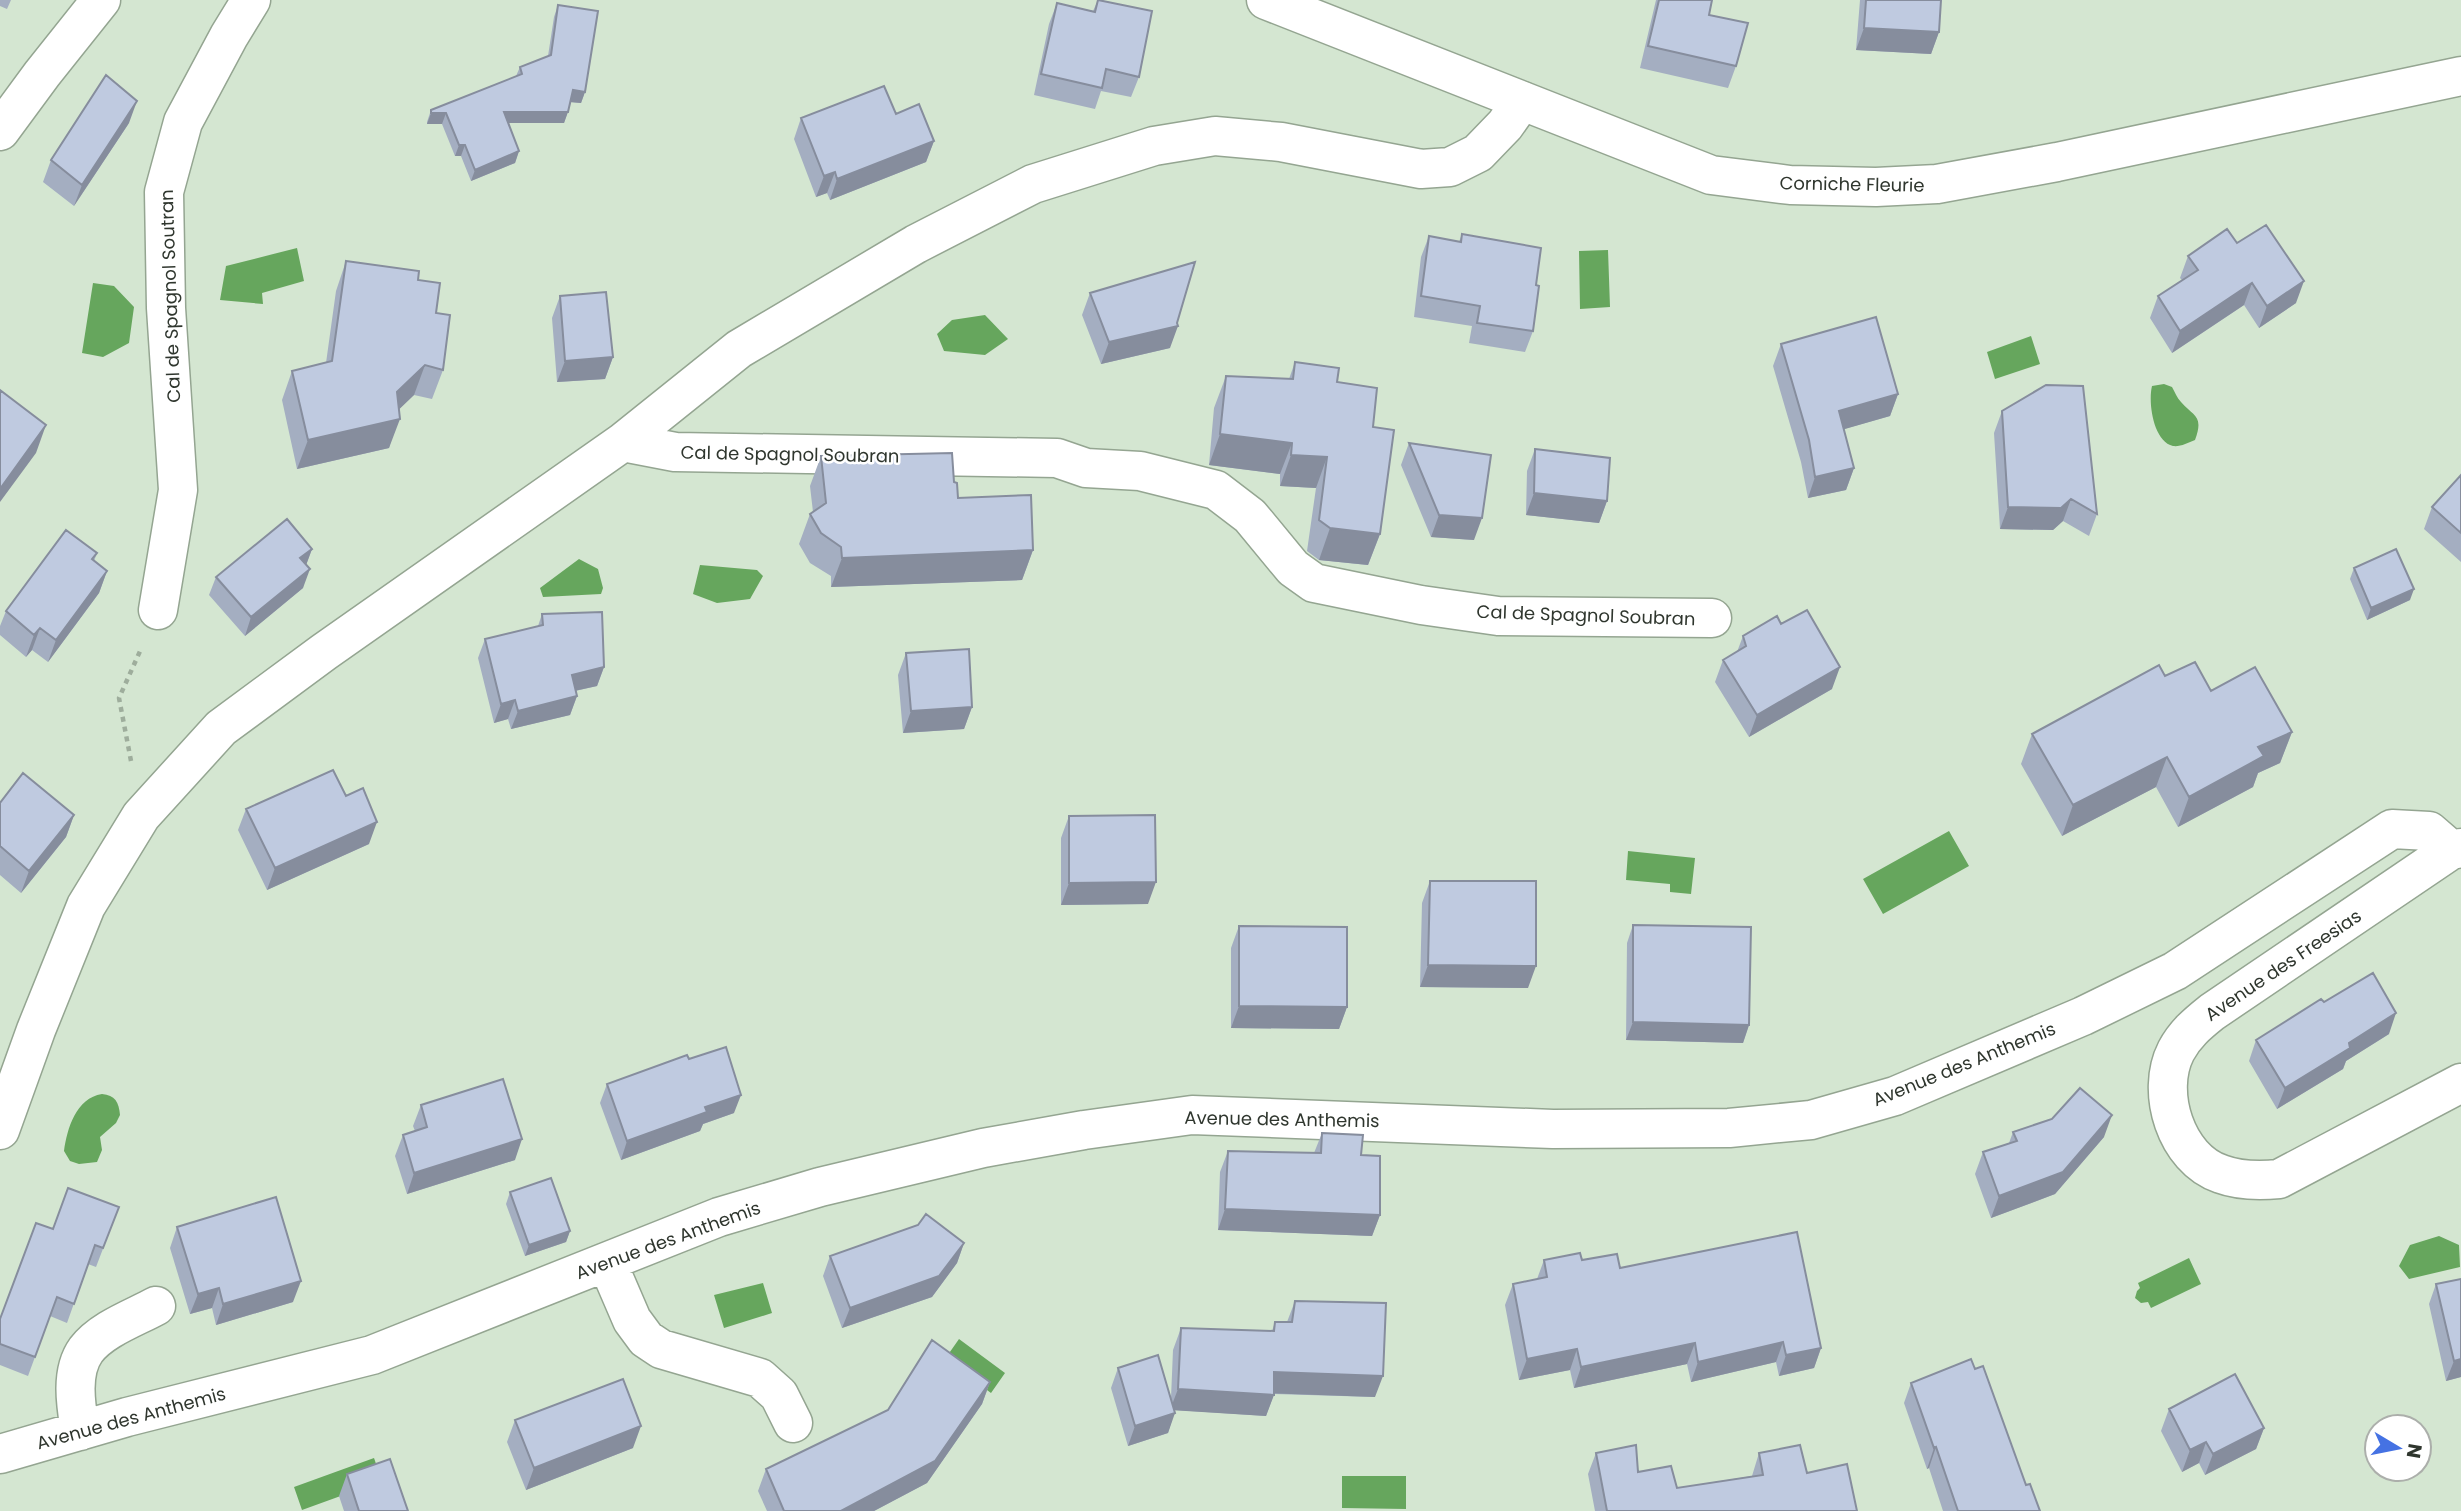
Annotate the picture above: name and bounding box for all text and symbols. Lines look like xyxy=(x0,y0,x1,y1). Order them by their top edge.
street label: Corniche Fleurie xyxy=(1779,170,1925,198)
street label: Cal de Spagnol Soutran xyxy=(154,189,186,403)
street label: Cal de Spagnol Soubran xyxy=(680,440,900,468)
street label: Cal de Spagnol Soubran xyxy=(1476,599,1696,631)
street label: Avenue des Freesias xyxy=(2200,903,2366,1027)
street label: Avenue des Anthemis xyxy=(1869,1016,2059,1112)
street label: Avenue des Anthemis xyxy=(1184,1105,1380,1133)
street label: Avenue des Anthemis xyxy=(572,1195,764,1285)
street label: Avenue des Anthemis xyxy=(33,1381,229,1455)
north arrow xyxy=(2363,1413,2433,1483)
text: N xyxy=(2400,1441,2429,1460)

